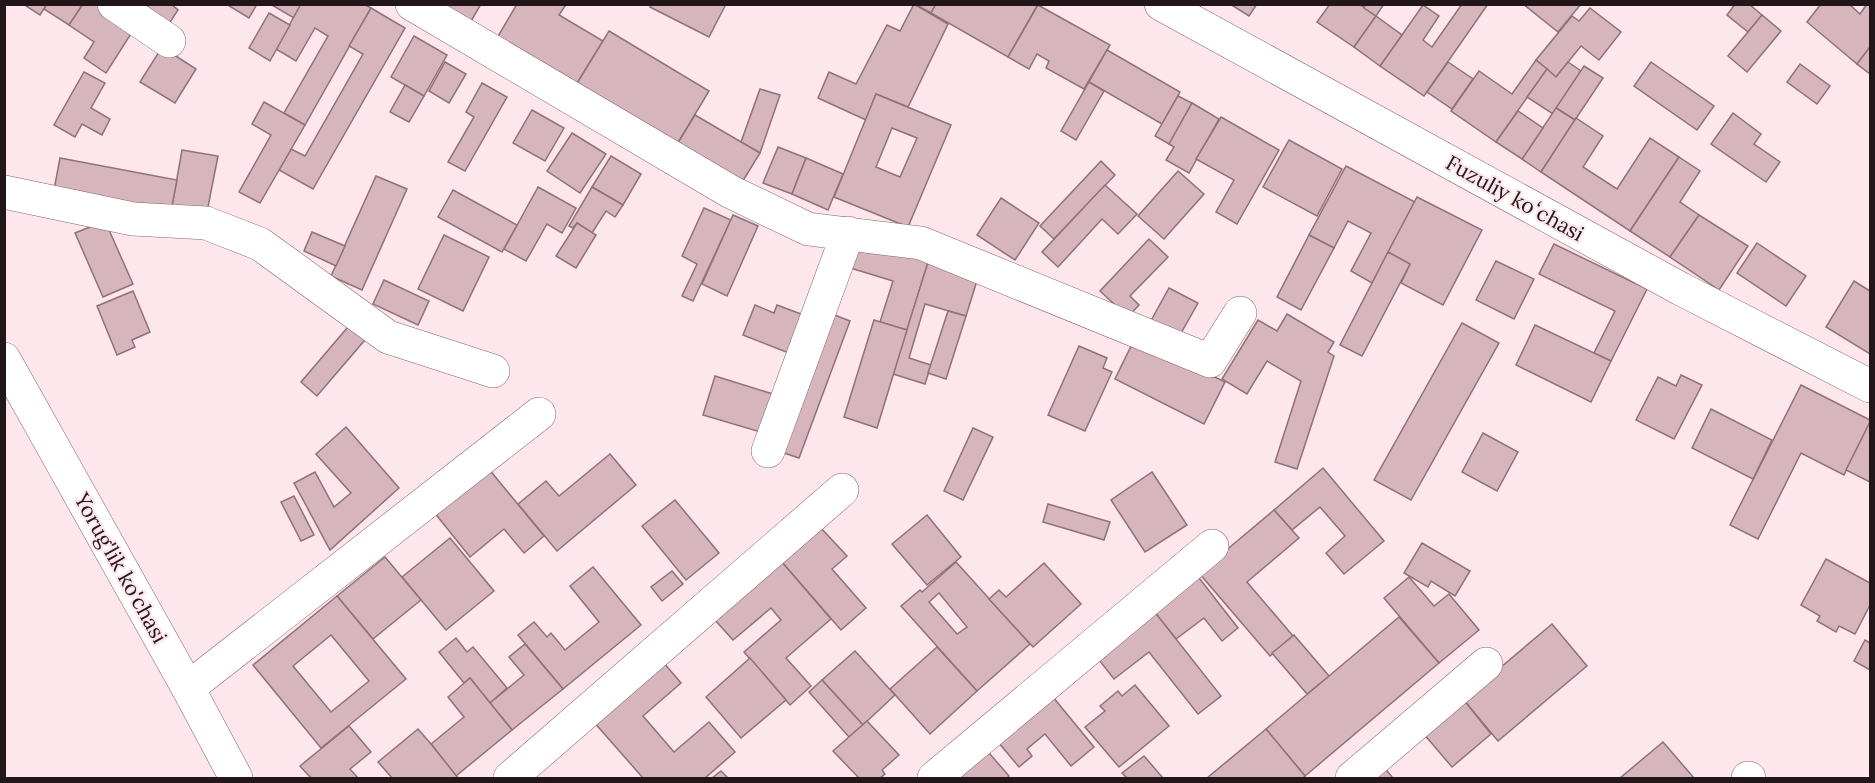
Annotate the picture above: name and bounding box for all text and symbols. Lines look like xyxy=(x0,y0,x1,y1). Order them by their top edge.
street label: Fuzuliy koʻchasi xyxy=(1441,149,1589,247)
street label: Yorug'lik ko'chasi xyxy=(68,487,173,648)

